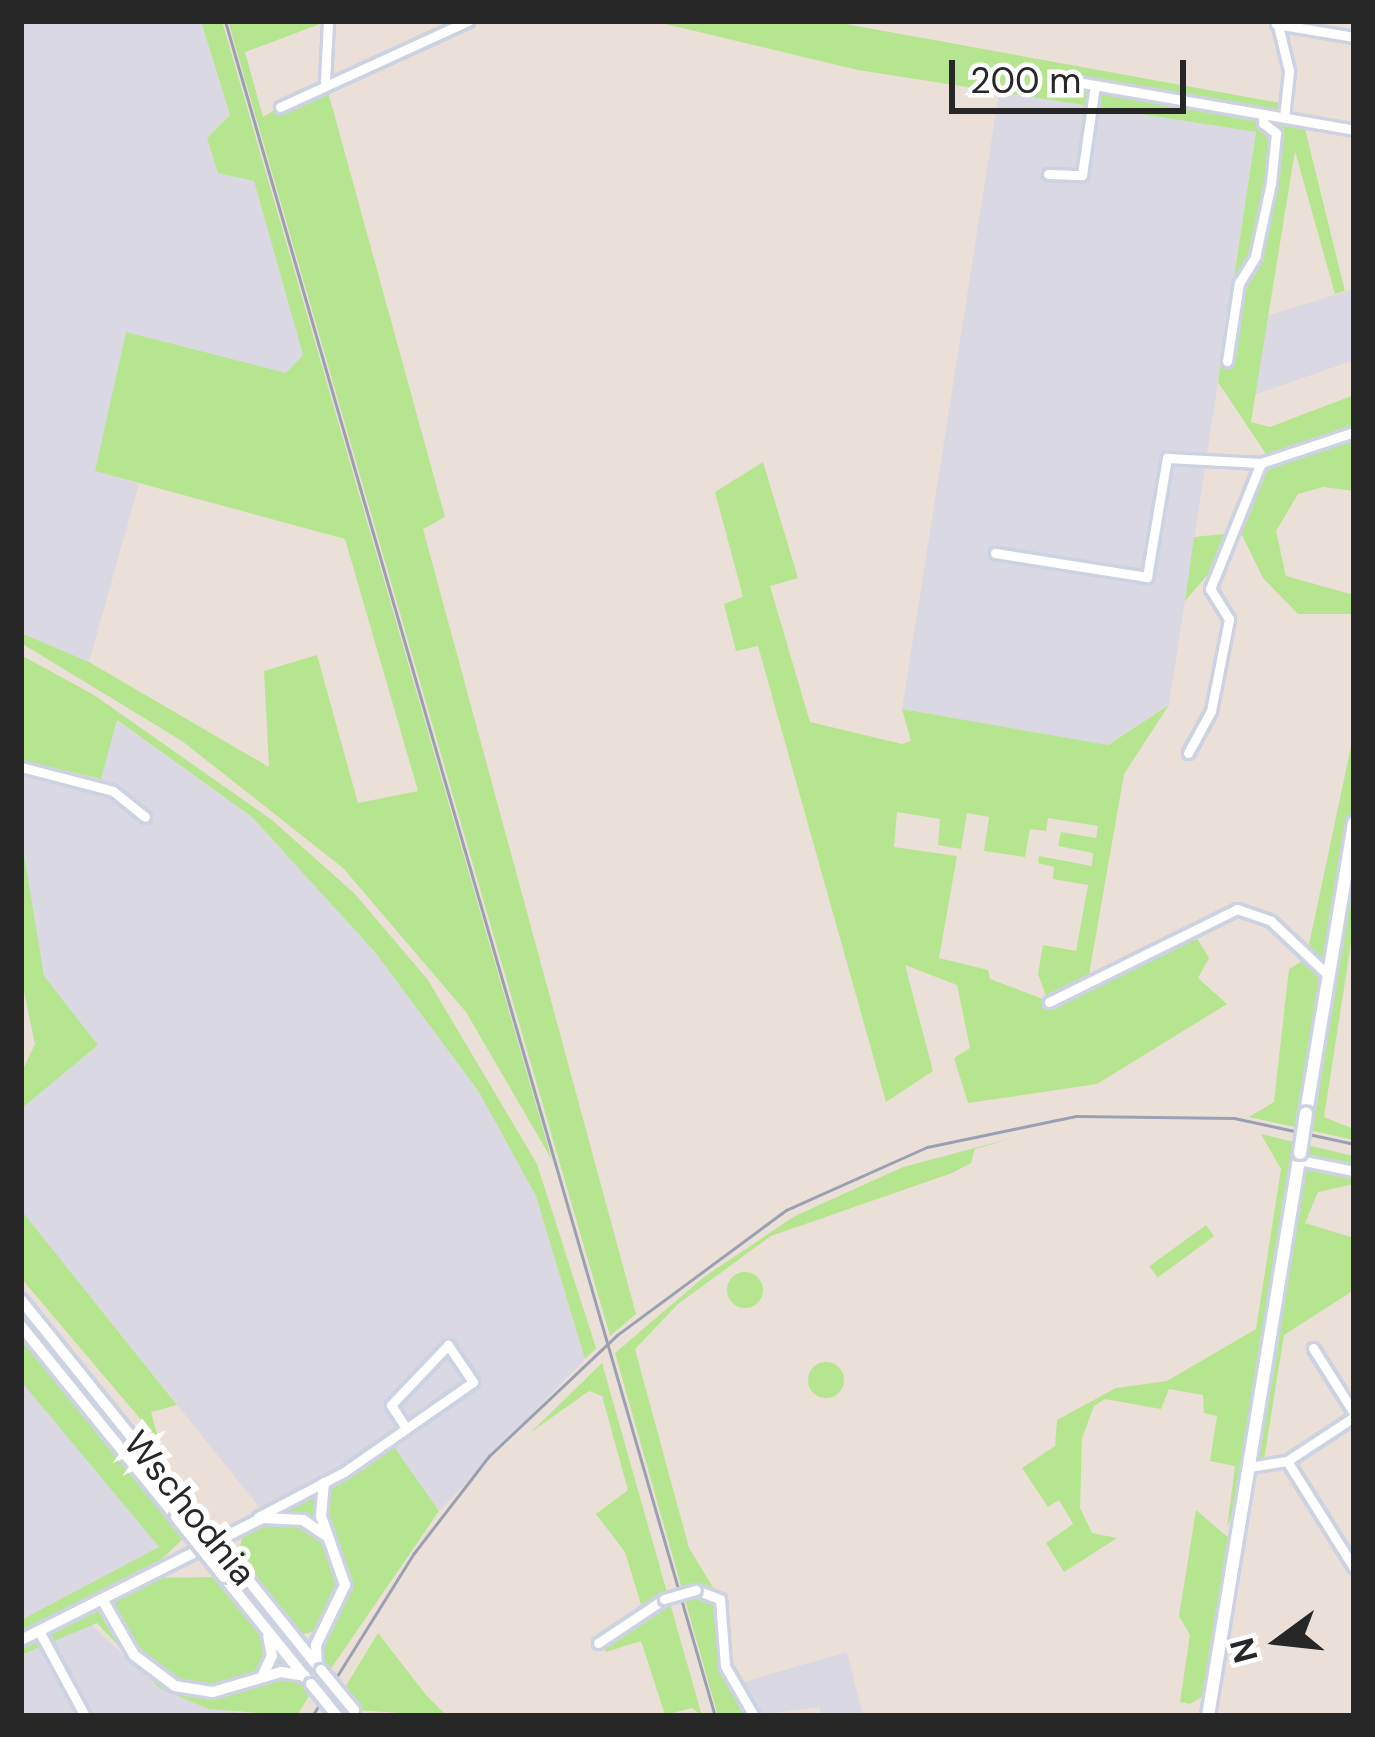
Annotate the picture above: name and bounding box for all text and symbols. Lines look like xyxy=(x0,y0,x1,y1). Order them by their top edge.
scale bar xyxy=(955,36,1192,110)
text: 200 m xyxy=(970,57,1081,104)
street label: Wschodnia xyxy=(115,1422,265,1594)
north arrow xyxy=(1219,1581,1339,1701)
text: N xyxy=(1220,1633,1268,1668)

